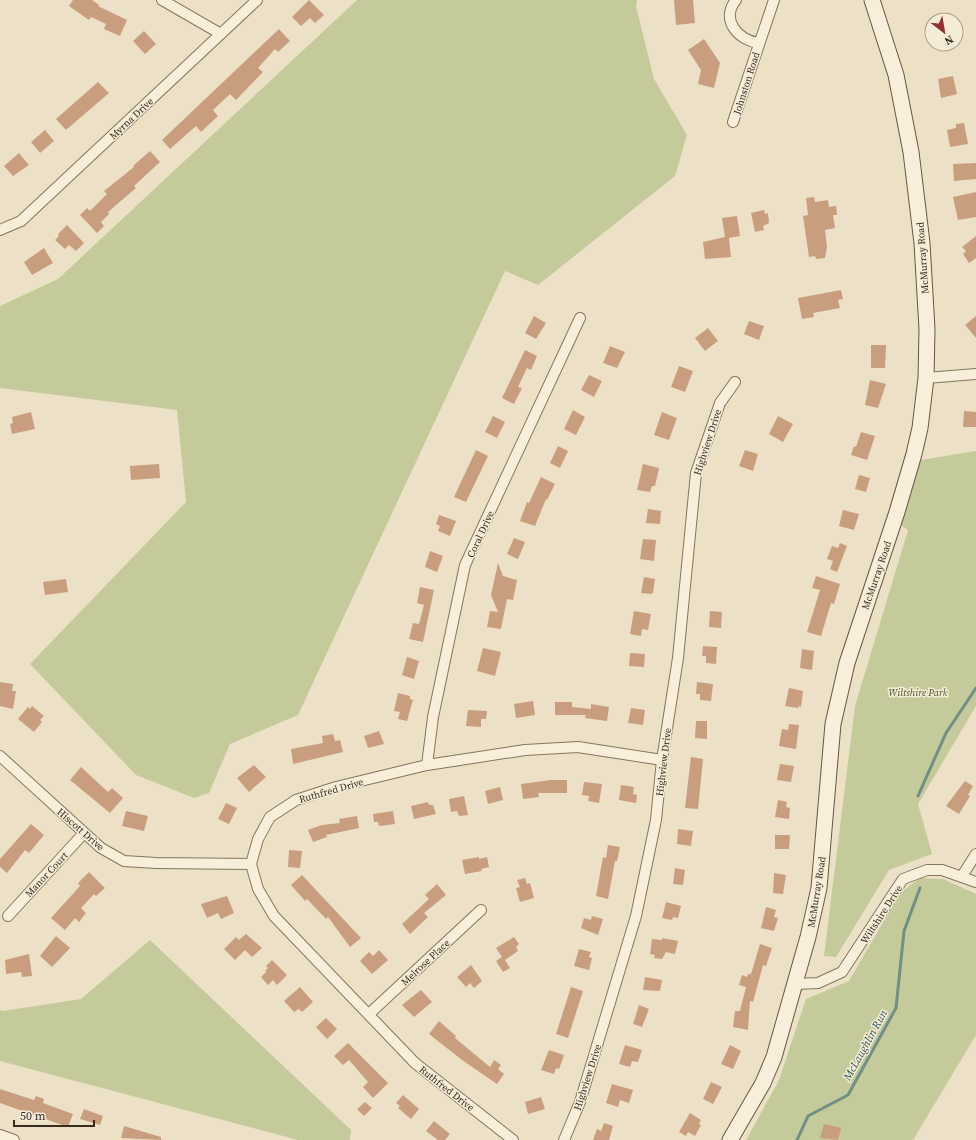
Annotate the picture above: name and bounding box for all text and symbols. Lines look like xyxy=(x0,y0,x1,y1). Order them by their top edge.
north arrow xyxy=(924,12,964,52)
text: N xyxy=(942,32,956,49)
street label: Johnston Road xyxy=(730,50,763,117)
street label: Myrna Drive xyxy=(107,95,156,142)
street label: McMurray Road xyxy=(913,221,931,294)
street label: Highview Drive xyxy=(691,407,724,477)
street label: Coral Drive xyxy=(464,509,497,560)
street label: McMurray Road xyxy=(859,539,894,611)
park label: Wiltshire Park xyxy=(888,686,948,699)
street label: Highview Drive xyxy=(653,727,674,797)
street label: Ruthfred Drive xyxy=(297,775,365,806)
street label: Hiscott Drive xyxy=(54,805,107,853)
street label: Manor Court xyxy=(22,848,71,900)
street label: McMurray Road xyxy=(804,855,829,929)
street label: Wiltshire Drive xyxy=(858,882,905,946)
street label: Melrose Place xyxy=(398,936,452,988)
water label: McLaughlin Run xyxy=(839,1007,891,1084)
street label: Highview Drive xyxy=(571,1042,604,1112)
street label: Ruthfred Drive xyxy=(417,1063,477,1114)
scale bar xyxy=(14,1102,94,1128)
text: 50 m xyxy=(20,1108,46,1124)

